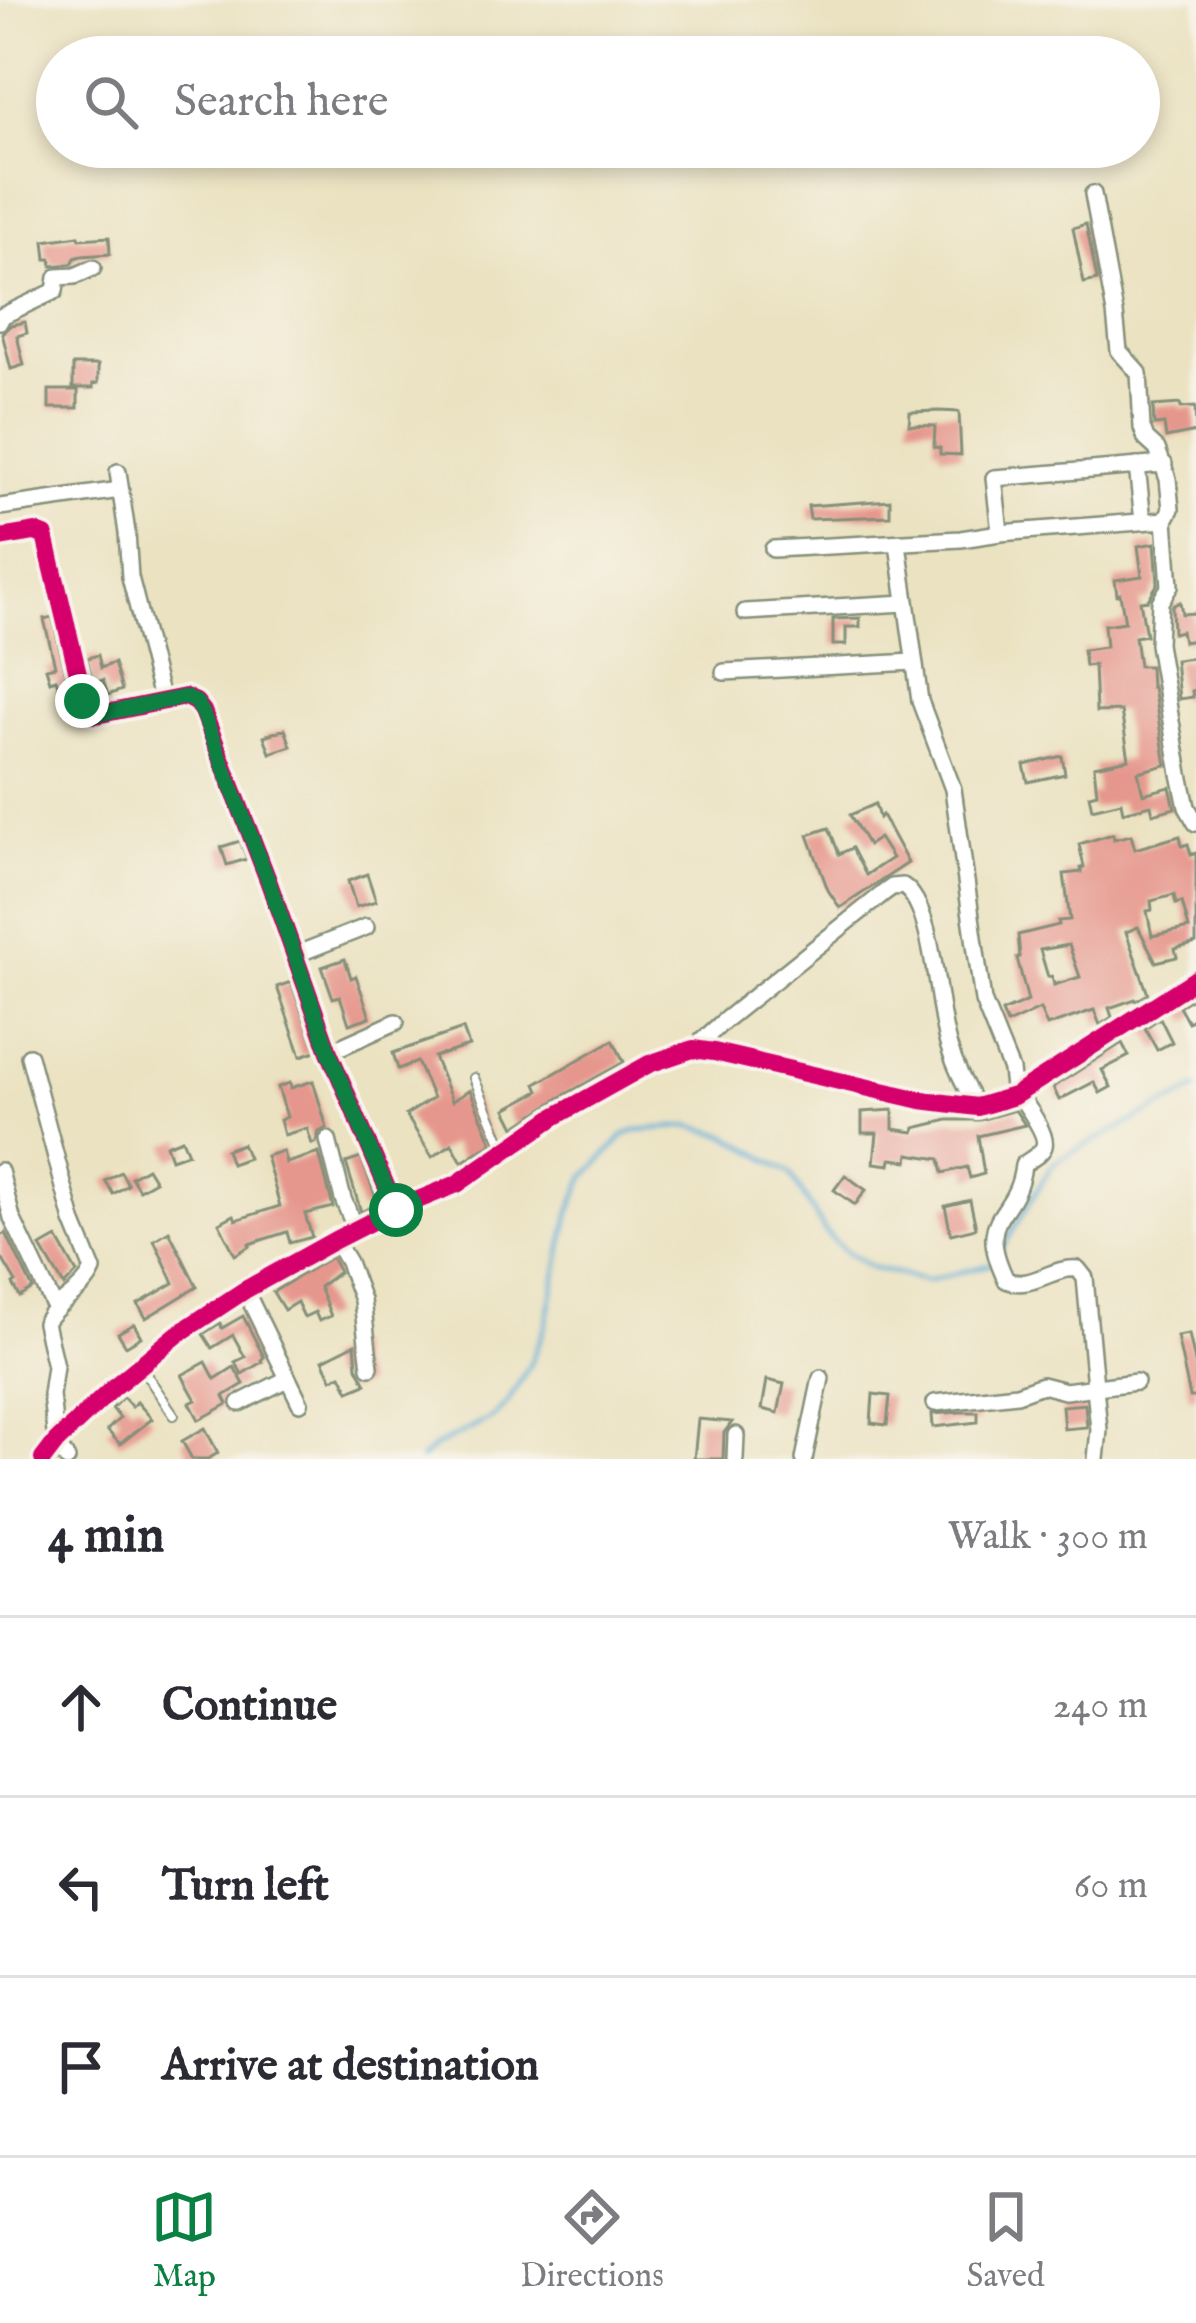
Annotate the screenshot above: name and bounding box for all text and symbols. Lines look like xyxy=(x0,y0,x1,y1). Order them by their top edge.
search box xyxy=(36,36,1160,168)
icon: search xyxy=(78,69,144,135)
text: Search here xyxy=(174,74,388,131)
route end xyxy=(55,674,109,728)
route start xyxy=(369,1183,423,1237)
text: 4 min xyxy=(48,1505,164,1570)
text: Walk · 300 m xyxy=(948,1513,1148,1562)
icon: ahead xyxy=(48,1674,114,1740)
text: Continue xyxy=(162,1678,337,1735)
text: 240 m xyxy=(1053,1682,1148,1731)
icon: left xyxy=(48,1854,114,1920)
text: Turn left xyxy=(162,1858,329,1915)
text: 60 m xyxy=(1074,1862,1148,1911)
icon: arrive xyxy=(48,2034,114,2100)
text: Arrive at destination xyxy=(162,2038,539,2095)
tab: Map xyxy=(151,2184,217,2298)
tab: Directions xyxy=(520,2184,664,2298)
tab: Saved xyxy=(967,2184,1045,2298)

